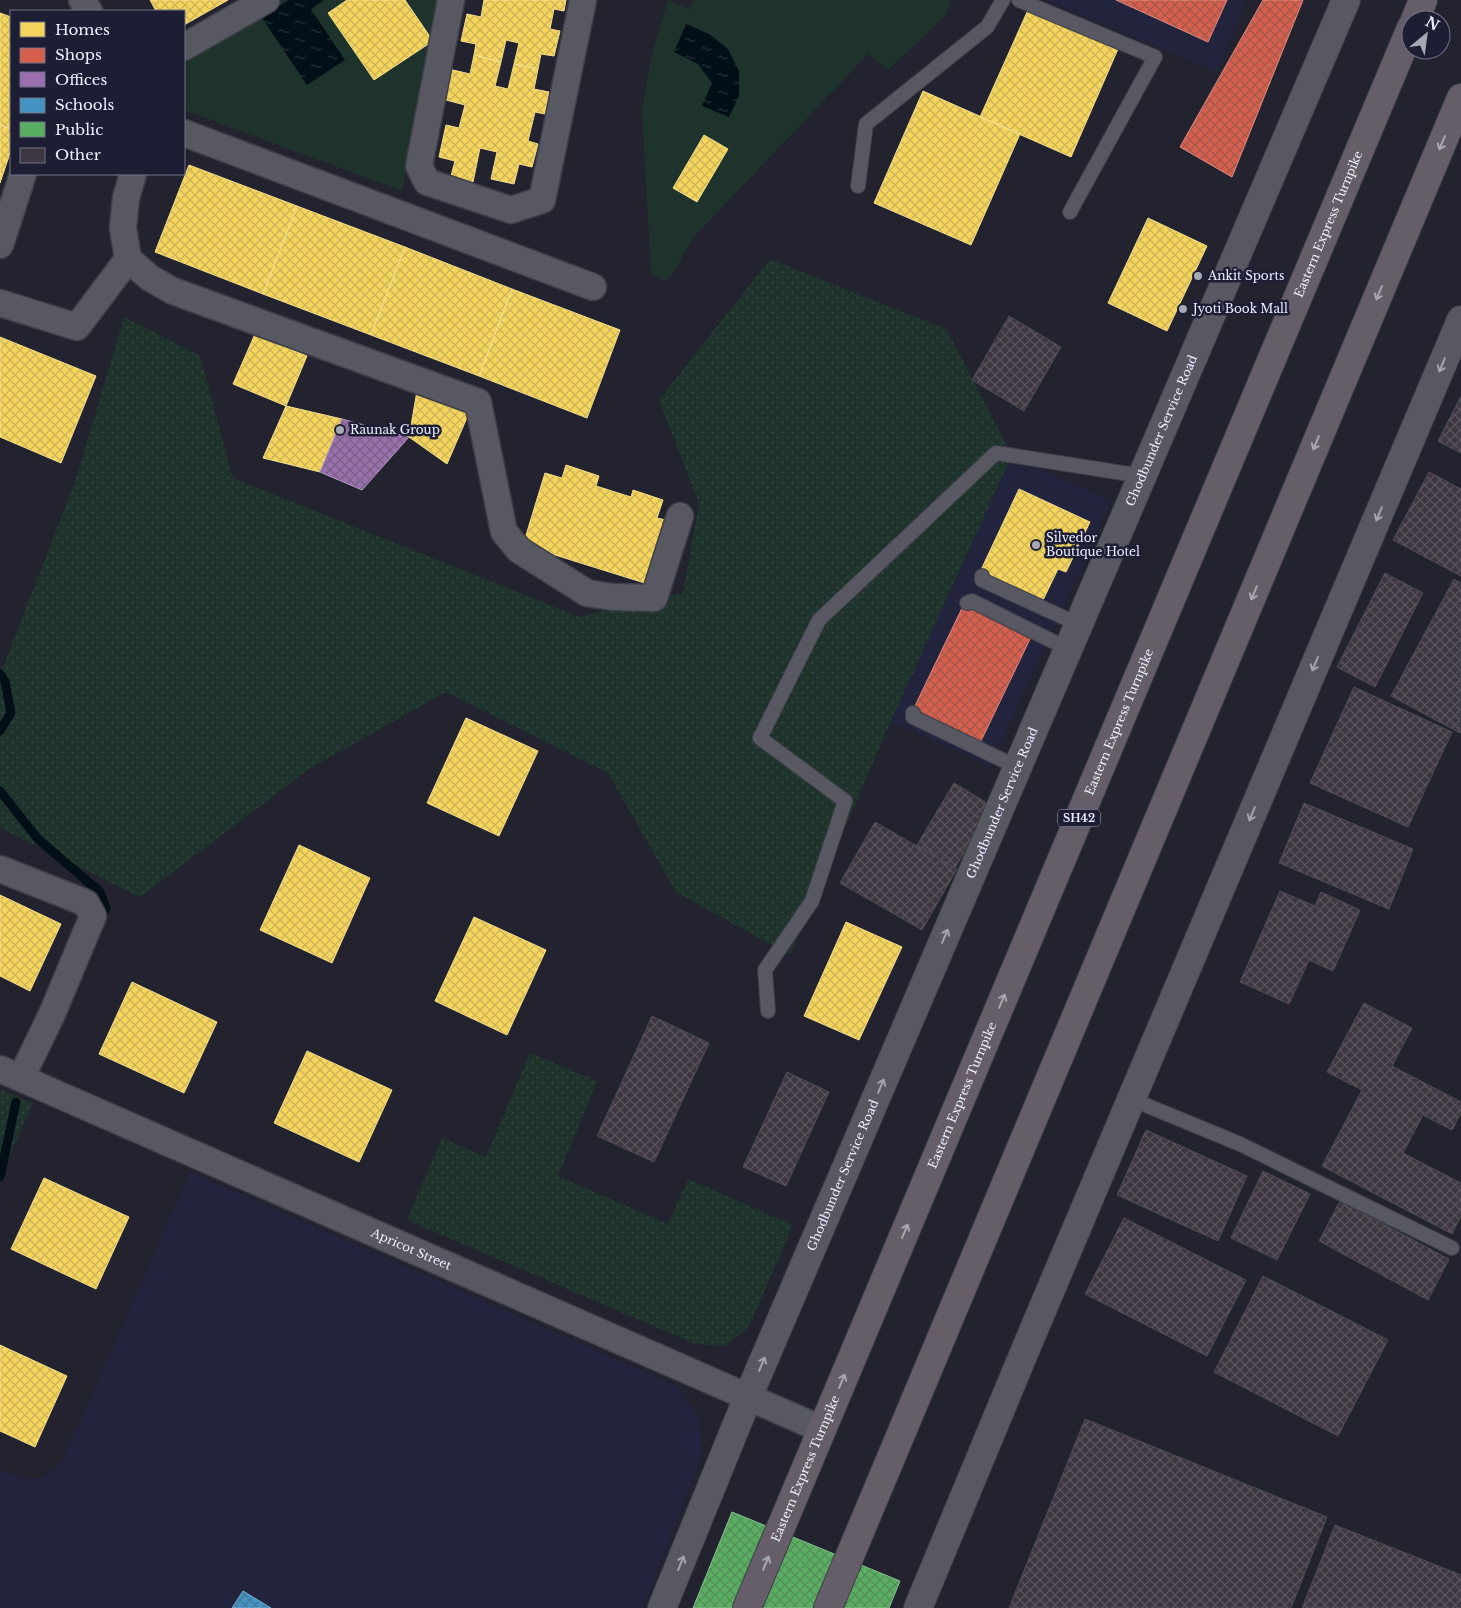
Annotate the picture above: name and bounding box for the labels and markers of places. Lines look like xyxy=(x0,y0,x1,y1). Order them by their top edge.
place label: Ankit Sports xyxy=(1207,268,1284,283)
marker: Ankit Sports xyxy=(1192,270,1204,282)
place label: Jyoti Book Mall xyxy=(1191,301,1288,316)
marker: Jyoti Book Mall xyxy=(1177,303,1189,315)
place label: Raunak Group xyxy=(350,422,440,437)
marker: Raunak Group xyxy=(334,424,346,436)
place label: Silvedor Boutique Hotel xyxy=(1046,530,1140,559)
marker: Silvedor Boutique Hotel xyxy=(1030,539,1042,551)

